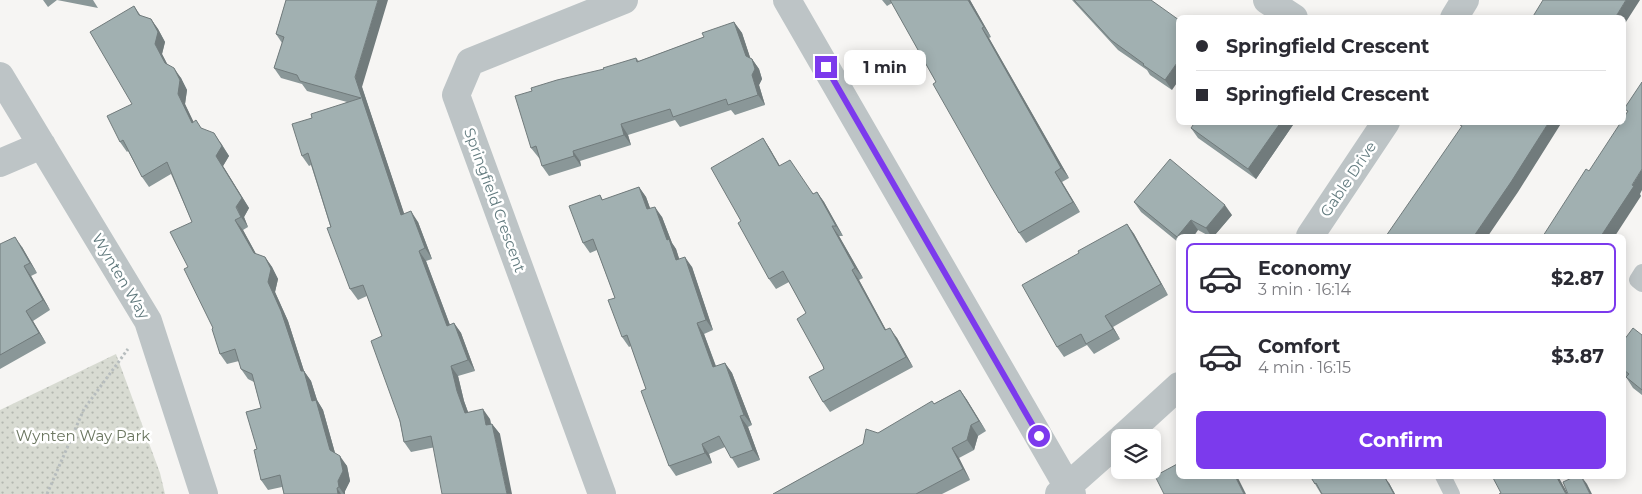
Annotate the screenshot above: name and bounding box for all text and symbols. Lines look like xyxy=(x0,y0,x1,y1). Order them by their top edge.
text: Springfield Crescent xyxy=(1226,35,1429,58)
callout: 1 min xyxy=(844,50,926,84)
route end xyxy=(815,56,837,78)
text: 1 min xyxy=(863,58,907,77)
text: Springfield Crescent xyxy=(1226,83,1429,106)
street label: Springfield Crescent xyxy=(460,125,530,275)
street label: Gable Drive xyxy=(1316,138,1380,220)
street label: Wynten Way xyxy=(88,230,154,323)
icon: car xyxy=(1198,256,1243,301)
text: Economy xyxy=(1258,257,1351,280)
text: $2.87 xyxy=(1551,267,1604,290)
text: 3 min · 16:14 xyxy=(1258,280,1351,299)
icon: car xyxy=(1198,334,1243,379)
text: Comfort xyxy=(1258,335,1340,358)
text: $3.87 xyxy=(1551,345,1604,368)
text: 4 min · 16:15 xyxy=(1258,358,1351,377)
button: Confirm xyxy=(1196,411,1606,469)
route start xyxy=(1028,425,1050,447)
park label: Wynten Way Park xyxy=(16,426,150,445)
map controls xyxy=(1111,429,1161,479)
button: layers xyxy=(1111,429,1161,479)

